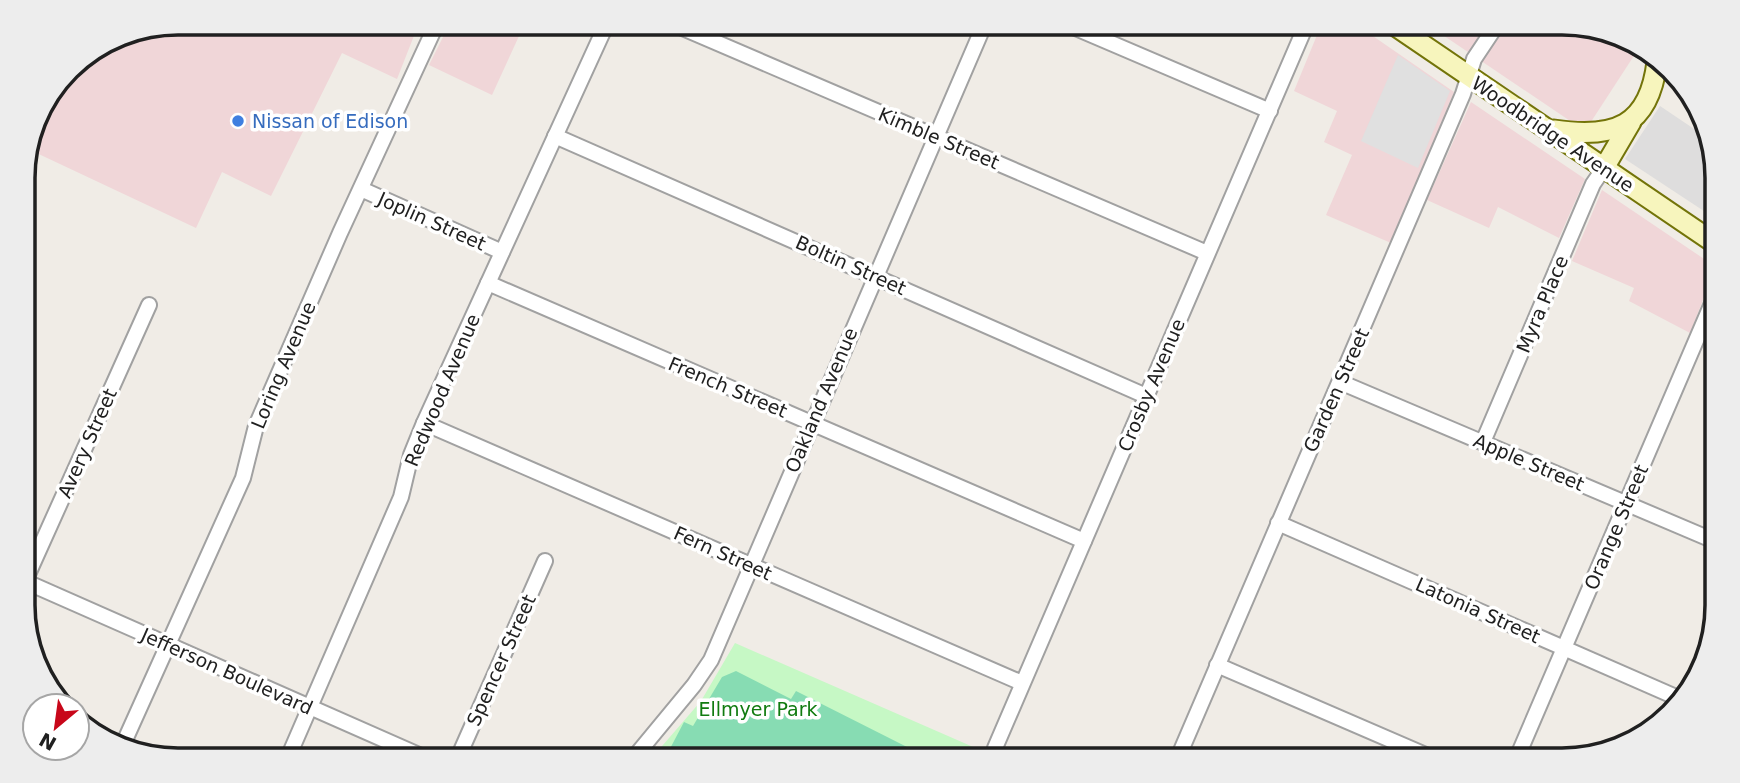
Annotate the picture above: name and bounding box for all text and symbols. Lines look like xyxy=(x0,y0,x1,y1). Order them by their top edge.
street label: Woodbridge Avenue xyxy=(1468,72,1638,196)
street label: Kimble Street xyxy=(875,103,1003,173)
place label: Nissan of Edison xyxy=(252,110,408,132)
marker: Nissan of Edison xyxy=(230,113,246,129)
street label: Joplin Street xyxy=(374,187,489,255)
street label: Boltin Street xyxy=(792,231,910,299)
street label: Myra Place xyxy=(1512,252,1572,356)
street label: Loring Avenue xyxy=(246,298,320,432)
street label: Redwood Avenue xyxy=(400,310,484,470)
street label: Crosby Avenue xyxy=(1113,315,1189,455)
street label: Oakland Avenue xyxy=(781,324,861,476)
street label: Garden Street xyxy=(1299,325,1373,455)
street label: French Street xyxy=(665,352,791,422)
street label: Avery Street xyxy=(53,385,121,501)
street label: Apple Street xyxy=(1470,429,1588,495)
street label: Orange Street xyxy=(1580,461,1652,593)
street label: Fern Street xyxy=(671,522,775,584)
street label: Latonia Street xyxy=(1412,573,1544,647)
street label: Spencer Street xyxy=(462,591,540,729)
street label: Jefferson Boulevard xyxy=(137,623,316,719)
north arrow xyxy=(21,692,91,762)
park label: Ellmyer Park xyxy=(699,698,817,720)
text: N xyxy=(35,728,60,755)

